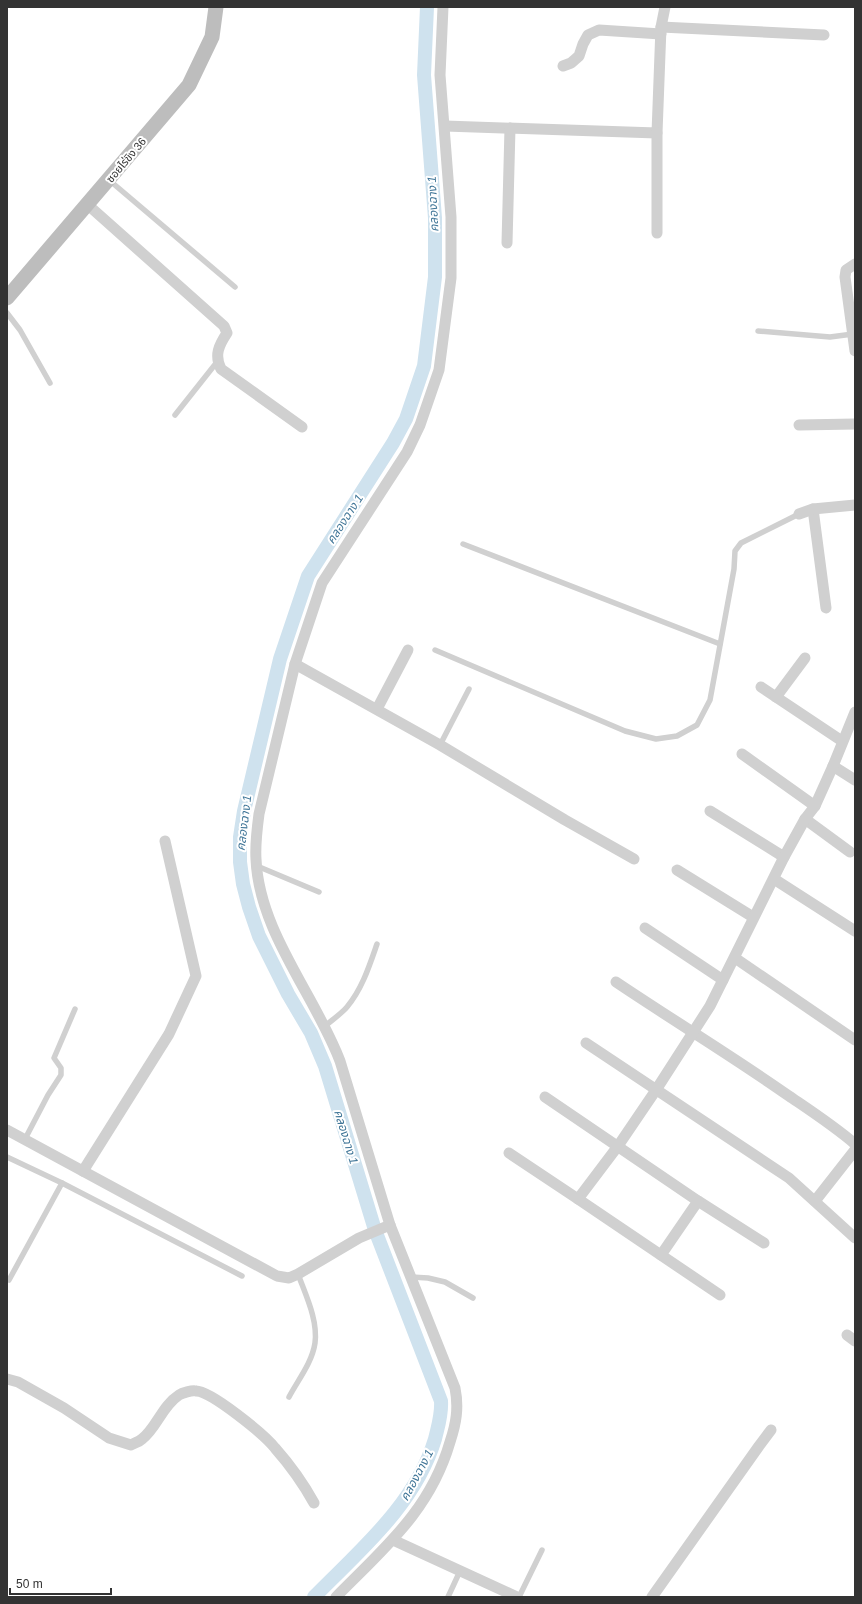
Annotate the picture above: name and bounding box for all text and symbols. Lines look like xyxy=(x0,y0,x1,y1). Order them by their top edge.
street label: ซอยไร่ขิง 36 xyxy=(104,135,148,185)
water label: คลองฉาง 1 xyxy=(425,176,441,232)
water label: คลองฉาง 1 xyxy=(324,492,366,546)
water label: คลองฉาง 1 xyxy=(234,794,254,852)
water label: คลองฉาง 1 xyxy=(331,1108,361,1166)
water label: คลองฉาง 1 xyxy=(398,1447,436,1503)
scale bar xyxy=(10,1570,111,1596)
text: 50 m xyxy=(16,1577,43,1591)

